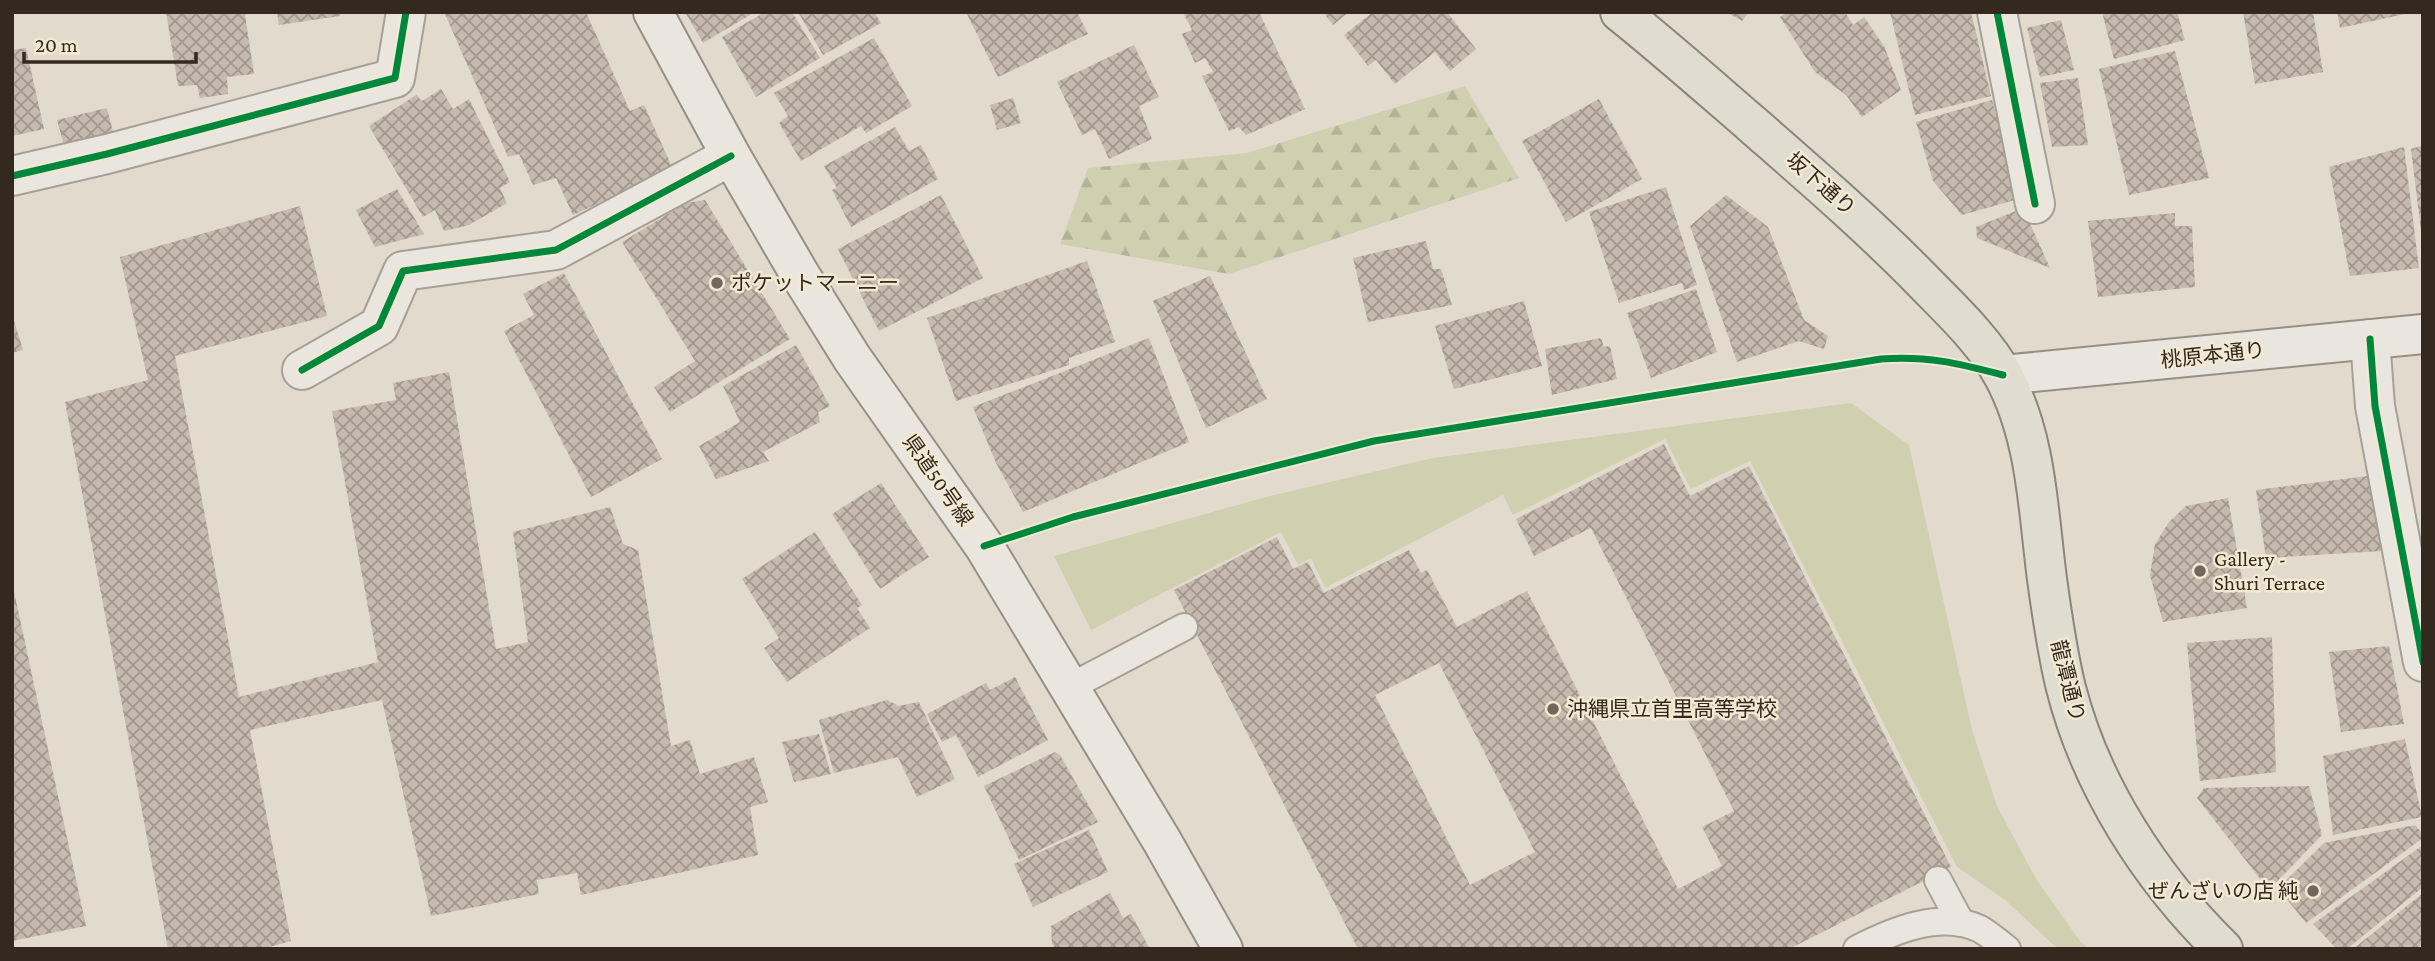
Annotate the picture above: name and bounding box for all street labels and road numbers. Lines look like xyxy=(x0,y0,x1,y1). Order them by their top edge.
street label: 坂下通り xyxy=(1781,147,1861,221)
street label: 桃原本通り xyxy=(2160,338,2266,372)
street label: 県道50号線 xyxy=(898,430,978,530)
street label: 龍潭通り xyxy=(2046,637,2090,725)

